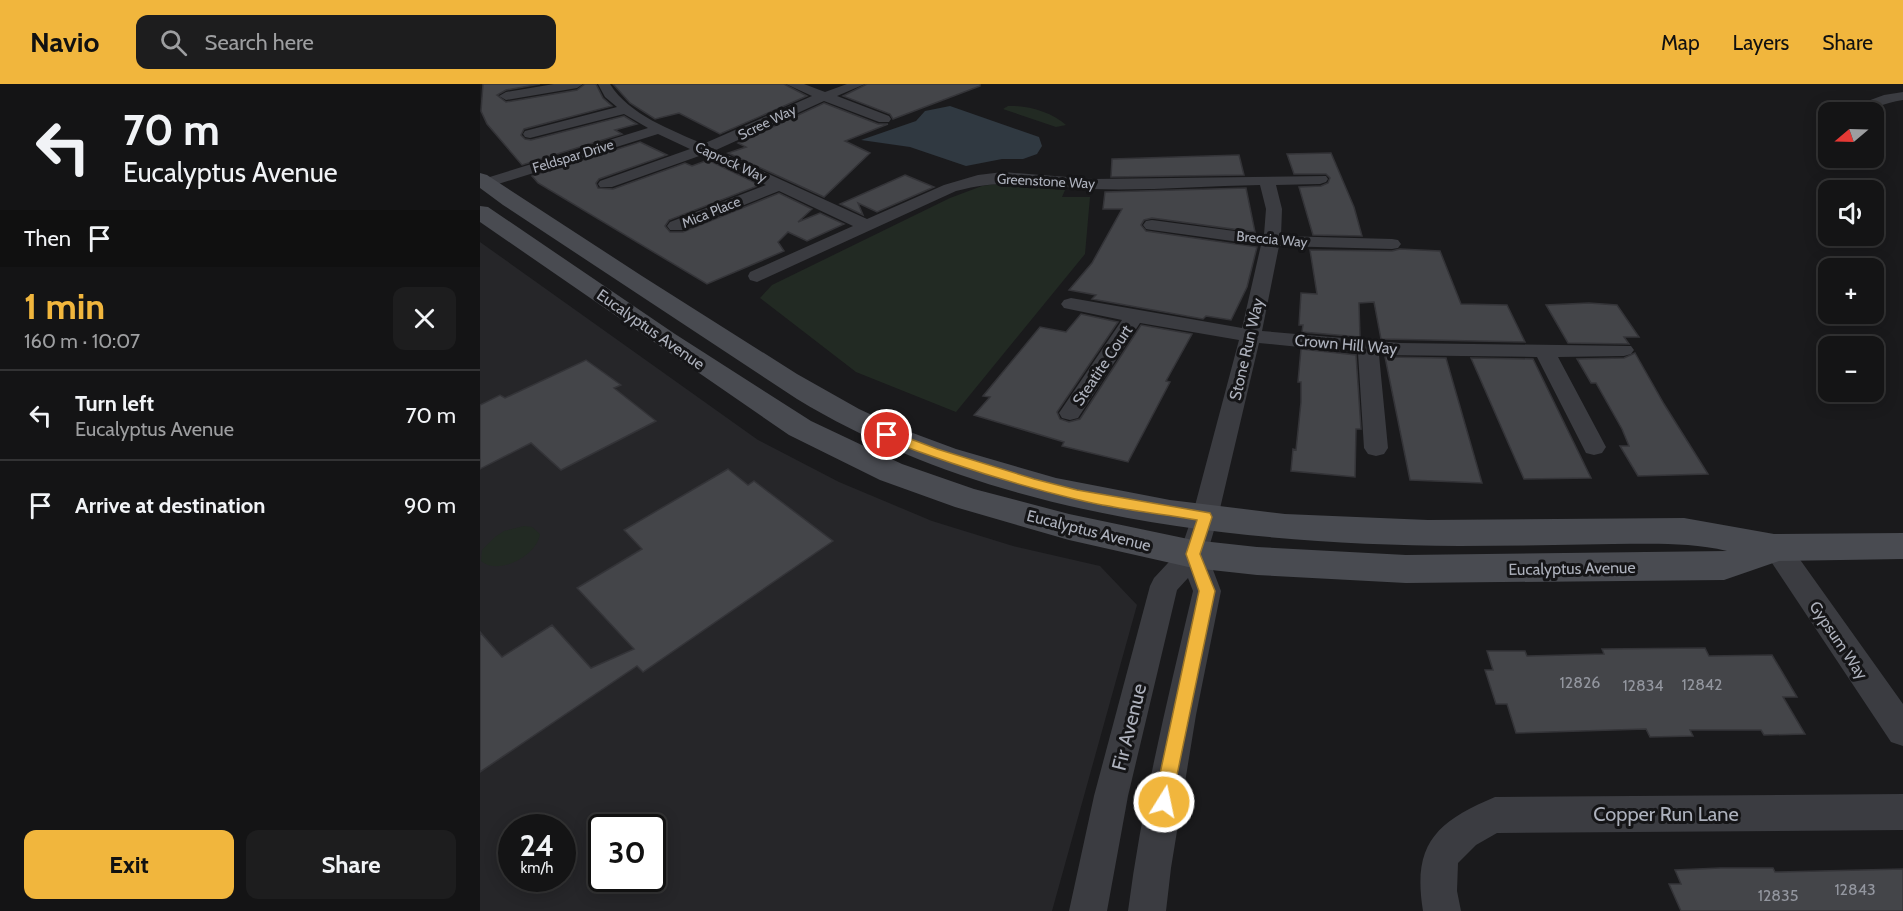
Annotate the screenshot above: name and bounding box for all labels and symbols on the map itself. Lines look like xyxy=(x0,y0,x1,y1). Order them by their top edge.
street label: Scree Way xyxy=(735,100,799,144)
north arrow xyxy=(1818,102,1884,168)
street label: Feldspar Drive xyxy=(530,135,616,177)
street label: Caprock Way xyxy=(692,138,770,186)
street label: Greenstone Way xyxy=(996,169,1096,193)
street label: Mica Place xyxy=(679,192,743,232)
street label: Breccia Way xyxy=(1236,227,1308,251)
street label: Eucalyptus Avenue xyxy=(593,285,708,374)
street label: Stone Run Way xyxy=(1225,296,1267,402)
street label: Steatite Court xyxy=(1068,321,1137,409)
street label: Crown Hill Way xyxy=(1294,331,1398,358)
pin xyxy=(861,409,912,460)
street label: Eucalyptus Avenue xyxy=(1025,506,1153,555)
street label: Eucalyptus Avenue xyxy=(1508,558,1636,579)
street label: Gypsum Way xyxy=(1806,598,1872,683)
house number: 12826 xyxy=(1560,673,1600,692)
house number: 12842 xyxy=(1682,675,1722,694)
house number: 12834 xyxy=(1622,676,1664,695)
street label: Fir Avenue xyxy=(1107,681,1151,773)
position arrow xyxy=(1132,770,1196,834)
street label: Copper Run Lane xyxy=(1593,802,1739,826)
speed limit sign: 30 xyxy=(588,814,666,892)
house number: 12843 xyxy=(1834,880,1876,899)
house number: 12835 xyxy=(1758,886,1798,905)

